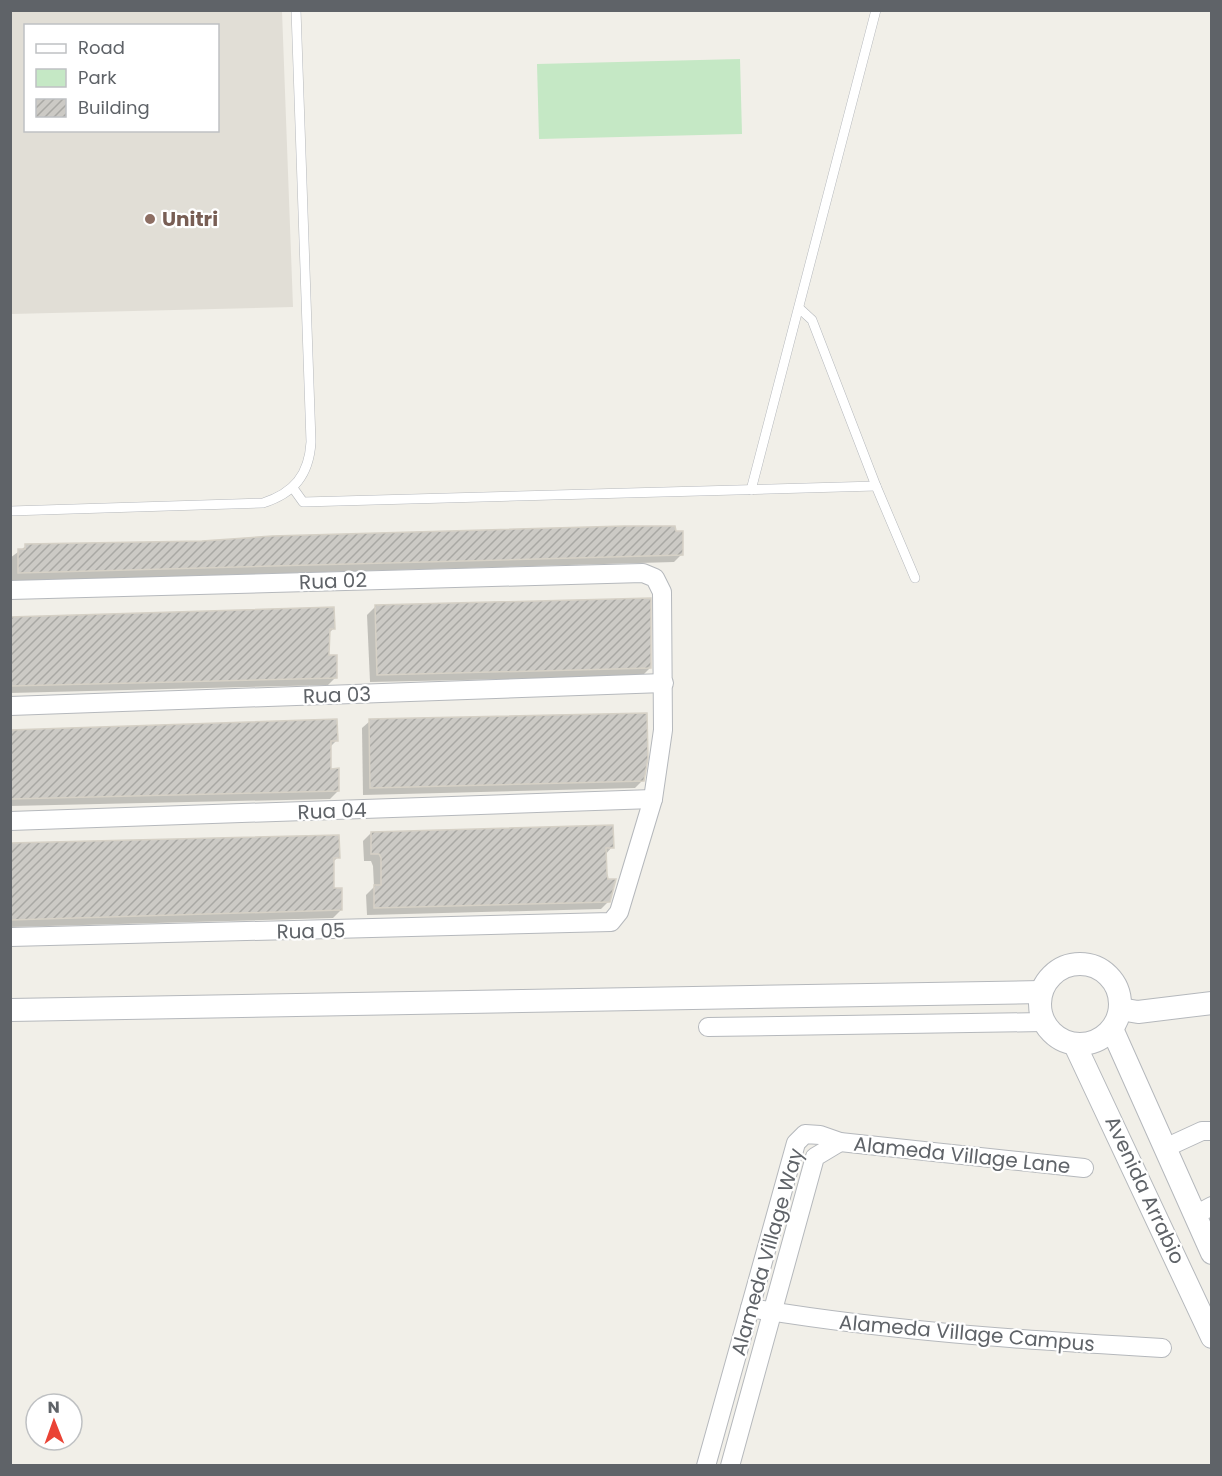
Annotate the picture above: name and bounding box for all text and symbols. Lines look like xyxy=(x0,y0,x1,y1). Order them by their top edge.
legend xyxy=(24,24,219,132)
text: Road xyxy=(78,35,125,60)
text: Park xyxy=(78,65,117,90)
text: Building xyxy=(78,95,150,120)
place label: Unitri xyxy=(162,205,218,233)
marker: Unitri xyxy=(143,212,157,226)
street label: Rua 02 xyxy=(299,566,367,596)
street label: Rua 03 xyxy=(302,680,372,710)
street label: Rua 04 xyxy=(297,796,367,826)
street label: Rua 05 xyxy=(276,916,346,946)
street label: Avenida Arrabio xyxy=(1098,1111,1192,1269)
street label: Alameda Village Lane xyxy=(852,1130,1072,1180)
street label: Alameda Village Way xyxy=(724,1145,810,1359)
street label: Alameda Village Campus xyxy=(838,1308,1096,1358)
north arrow xyxy=(24,1392,84,1452)
text: N xyxy=(48,1396,60,1419)

